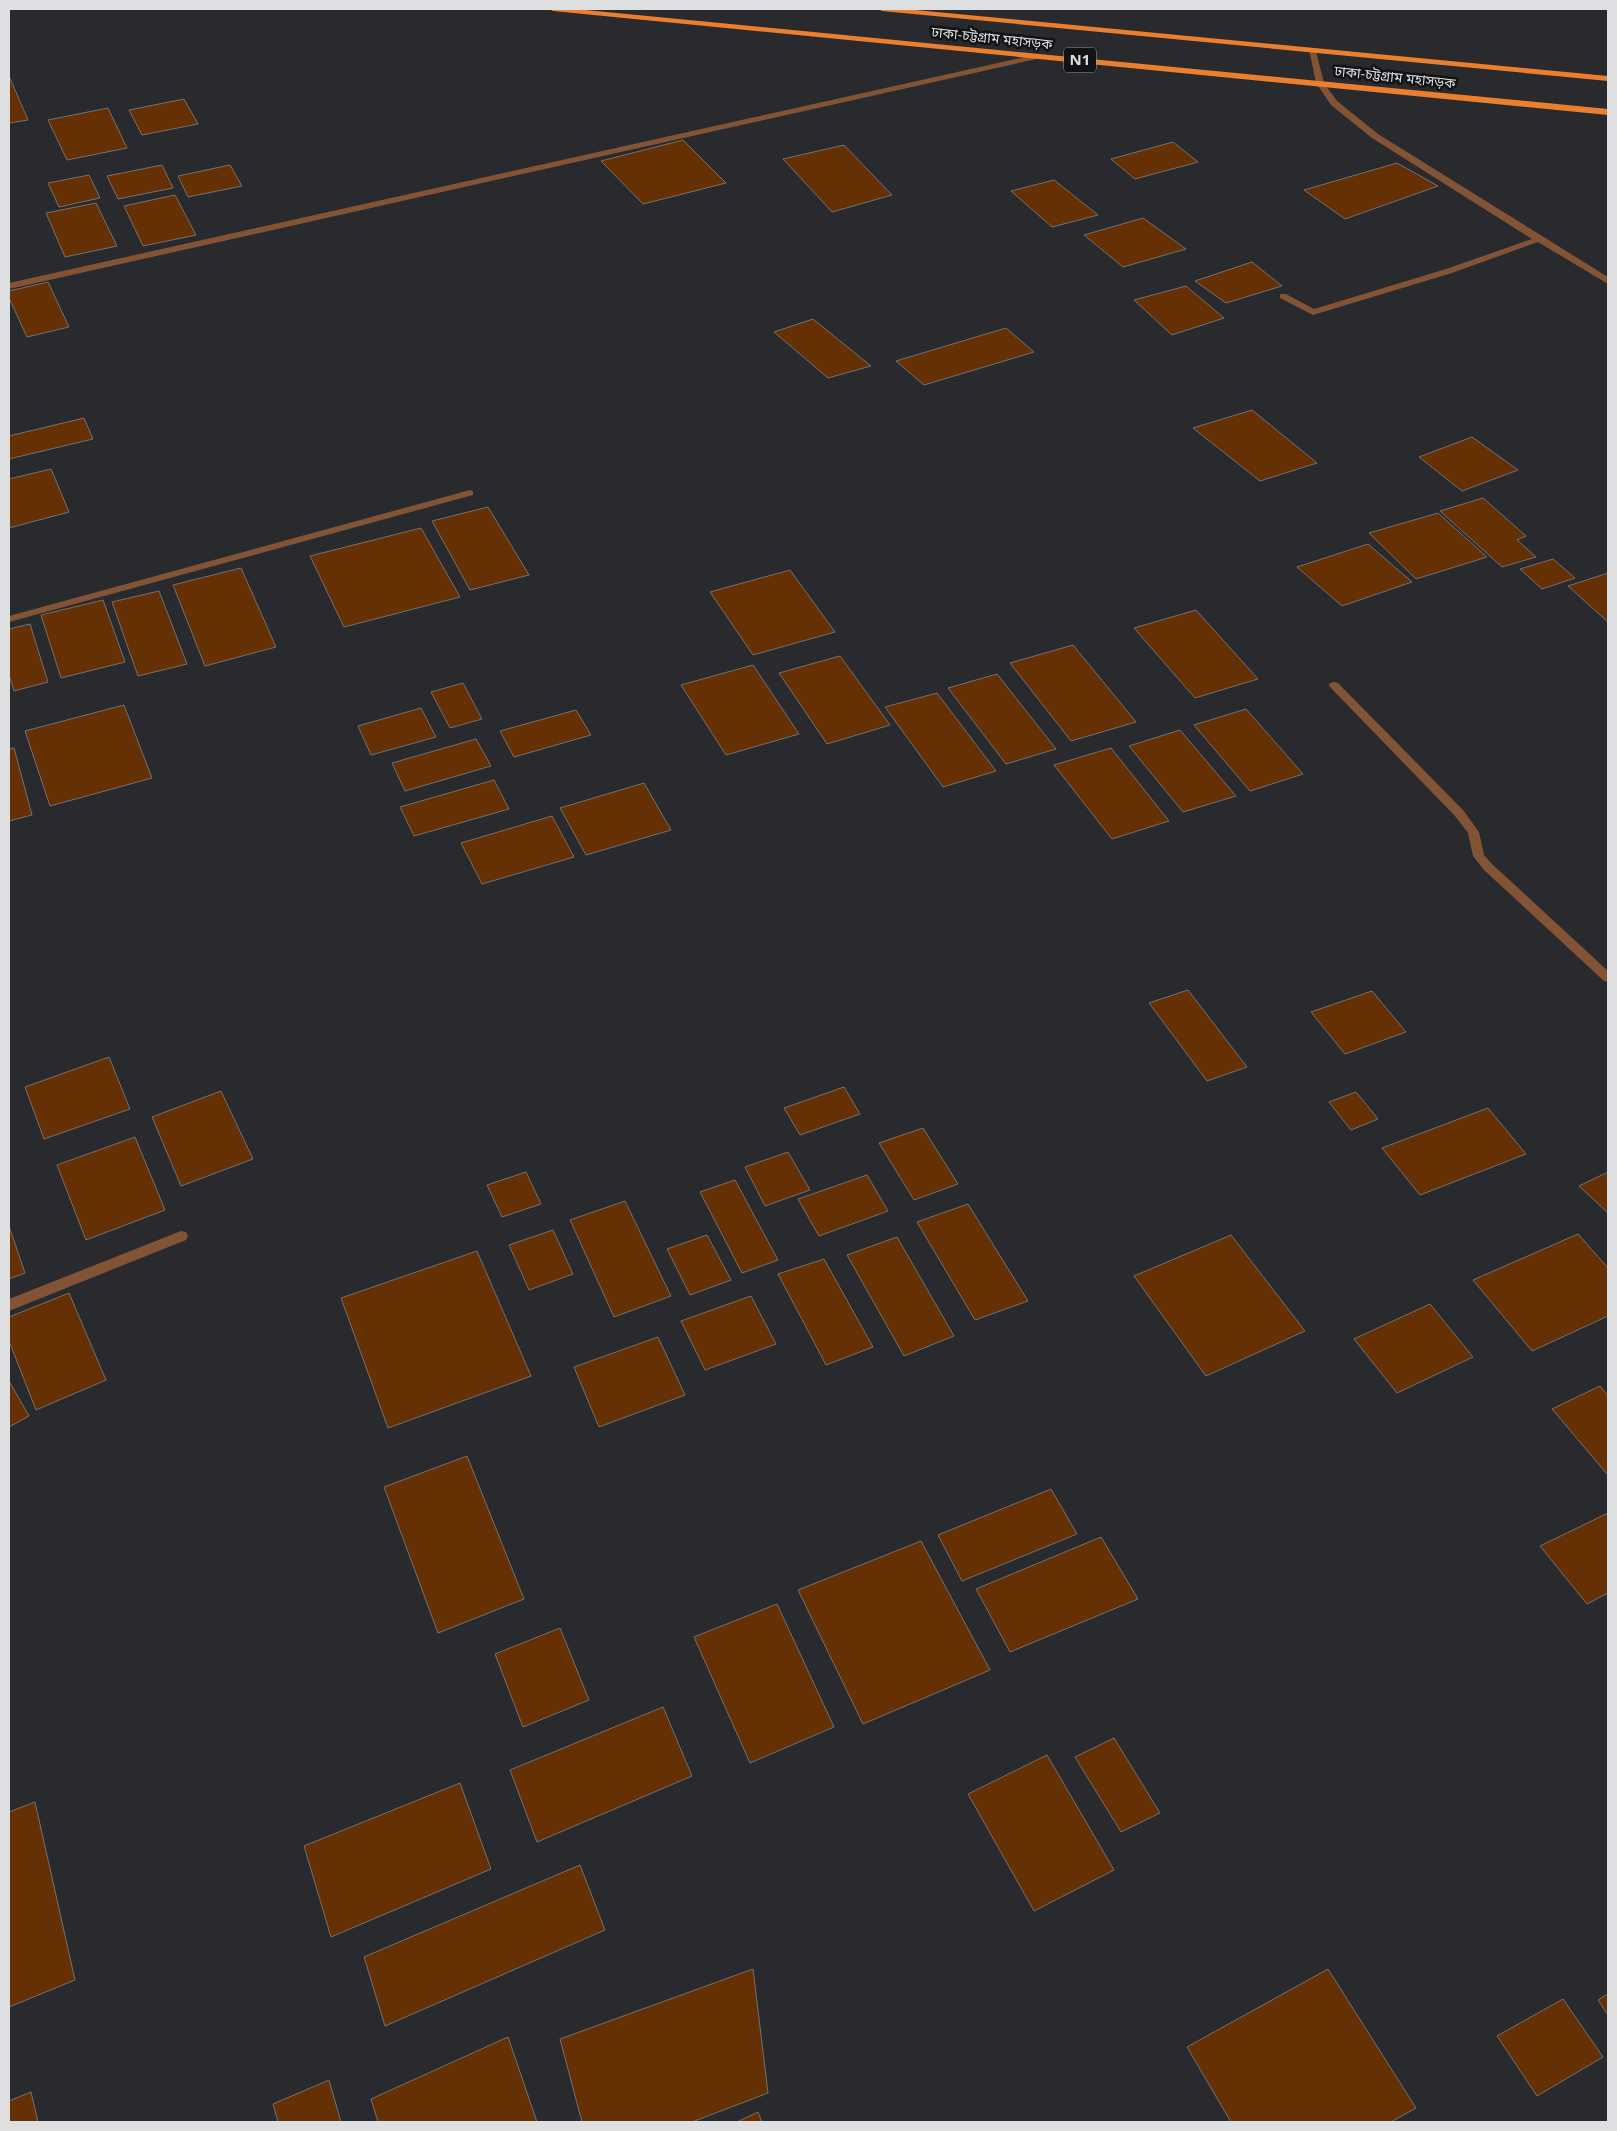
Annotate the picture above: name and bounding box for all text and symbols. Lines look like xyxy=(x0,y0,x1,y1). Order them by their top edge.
street label: ঢাকা-চট্টগ্রাম মহাসড়ক xyxy=(930,22,1054,53)
road number: N1 xyxy=(1064,48,1096,72)
street label: ঢাকা-চট্টগ্রাম মহাসড়ক xyxy=(1333,61,1457,92)

